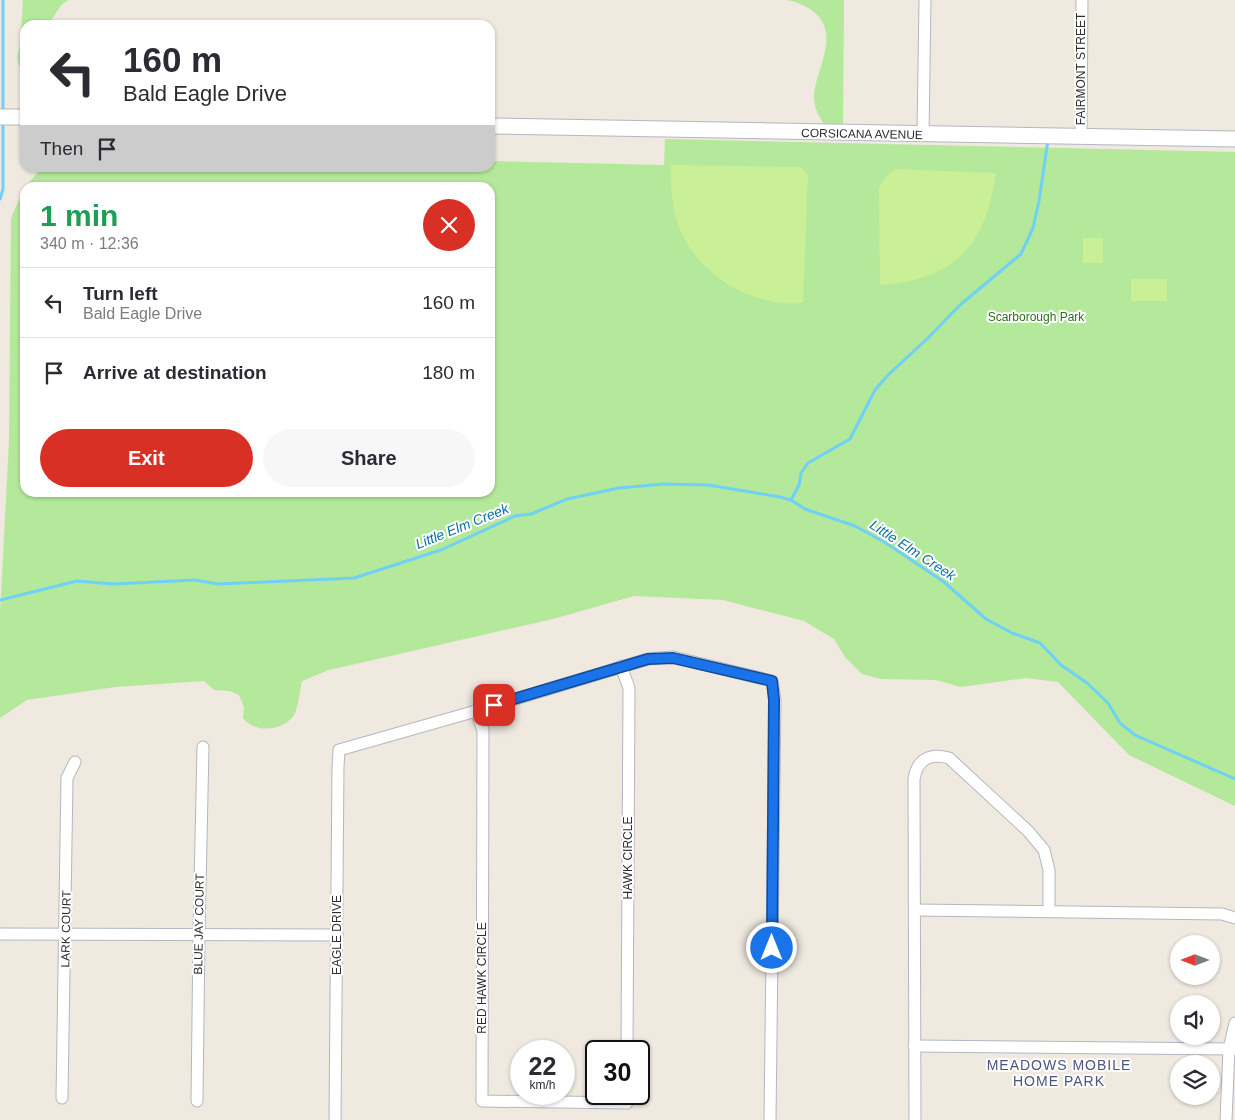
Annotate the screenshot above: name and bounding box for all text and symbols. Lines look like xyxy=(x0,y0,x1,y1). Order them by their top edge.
street label: FAIRMONT STREET xyxy=(1074,12,1088,125)
icon: left xyxy=(40,40,105,105)
text: 160 m xyxy=(123,40,222,79)
text: Bald Eagle Drive xyxy=(123,81,287,106)
street label: CORSICANA AVENUE xyxy=(801,126,923,142)
icon: arrive xyxy=(93,135,121,163)
text: Then xyxy=(40,138,83,159)
text: 1 min xyxy=(40,199,118,232)
button: close xyxy=(423,199,475,251)
text: 340 m · 12:36 xyxy=(40,235,139,252)
text: Turn left xyxy=(83,283,158,304)
icon: left xyxy=(40,289,68,317)
text: 160 m xyxy=(422,292,475,313)
text: Bald Eagle Drive xyxy=(83,305,202,322)
park label: Scarborough Park xyxy=(988,310,1085,324)
icon: arrive xyxy=(40,359,68,387)
text: Arrive at destination xyxy=(83,362,267,383)
text: 180 m xyxy=(422,362,475,383)
button: Exit xyxy=(40,429,253,487)
button: Share xyxy=(263,429,475,487)
water label: Little Elm Creek xyxy=(413,500,512,552)
water label: Little Elm Creek xyxy=(867,516,960,584)
pin xyxy=(473,684,515,726)
icon: arrive xyxy=(480,691,508,719)
street label: HAWK CIRCLE xyxy=(621,817,635,899)
street label: BLUE JAY COURT xyxy=(191,873,207,975)
street label: LARK COURT xyxy=(58,890,74,968)
street label: EAGLE DRIVE xyxy=(330,895,344,975)
position arrow xyxy=(745,921,797,973)
street label: RED HAWK CIRCLE xyxy=(475,922,489,1034)
north arrow xyxy=(1170,935,1220,985)
map controls xyxy=(1170,935,1220,1105)
button: sound xyxy=(1170,995,1220,1045)
speed limit sign: 30 xyxy=(585,1040,650,1105)
text: 22 xyxy=(529,1052,556,1080)
button: layers xyxy=(1170,1055,1220,1105)
district label: MEADOWS MOBILE HOME PARK xyxy=(987,1057,1131,1089)
text: km/h xyxy=(529,1078,556,1092)

